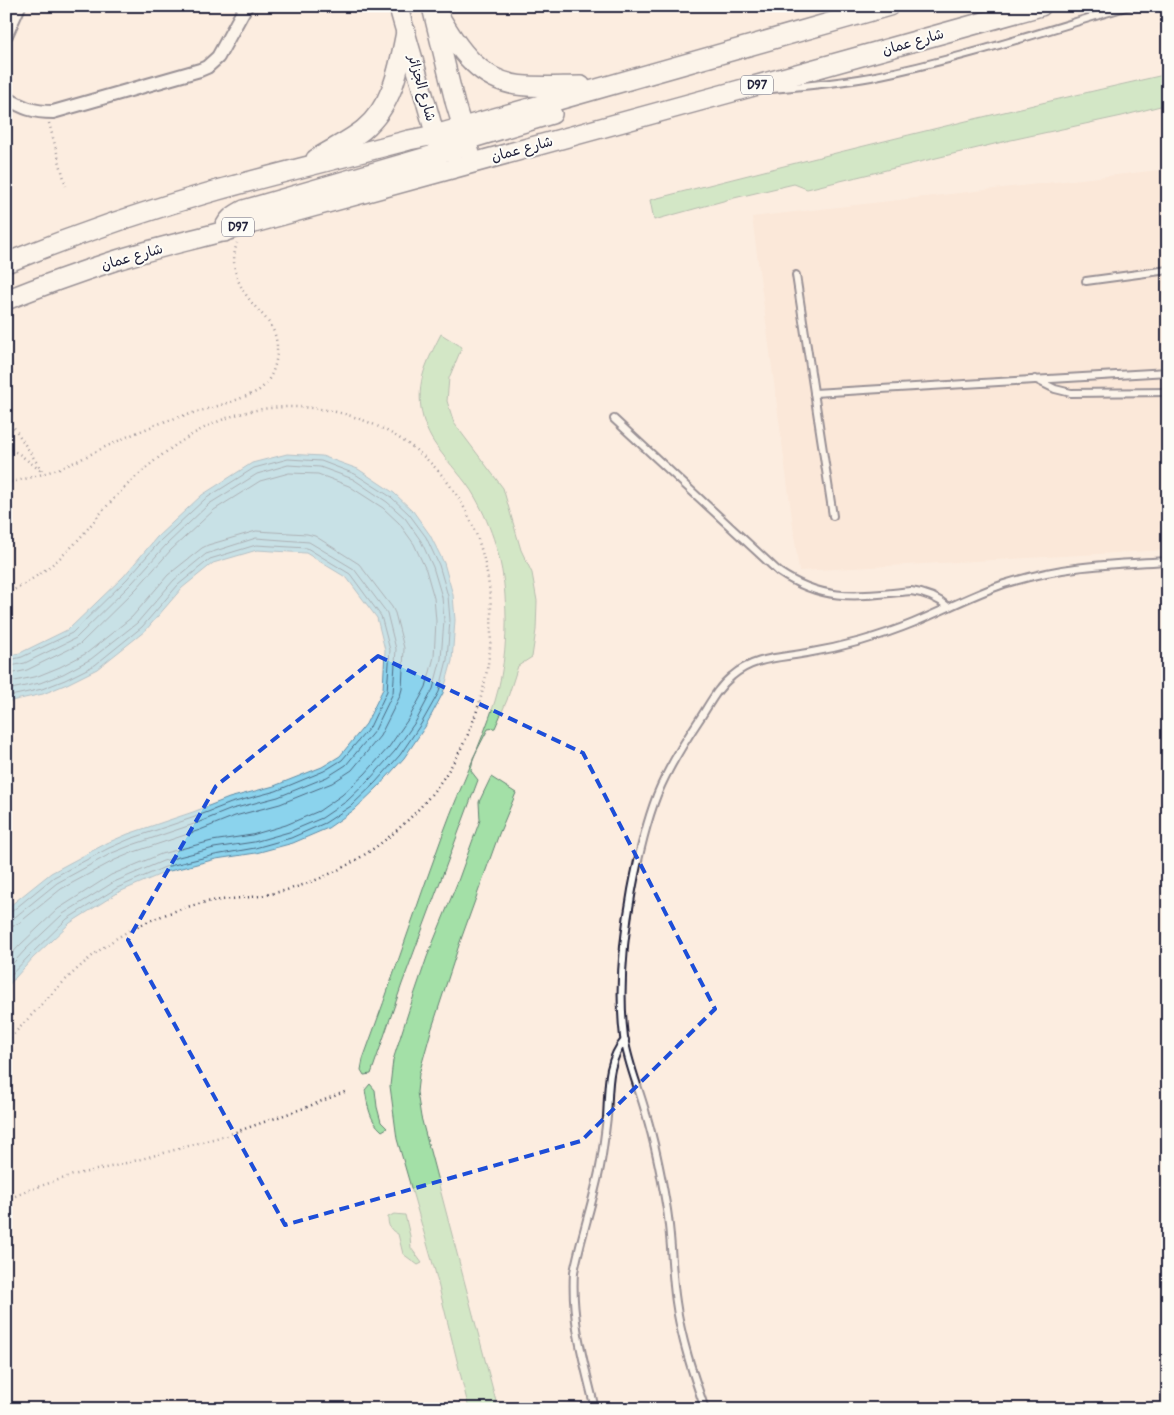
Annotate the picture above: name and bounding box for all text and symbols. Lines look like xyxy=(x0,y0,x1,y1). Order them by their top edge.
street label: شارع عمان xyxy=(880,25,946,60)
street label: شارع الجزائر xyxy=(403,52,440,123)
road number: D97 xyxy=(741,76,773,94)
street label: شارع عمان xyxy=(489,133,555,166)
road number: D97 xyxy=(222,218,254,236)
street label: شارع عمان xyxy=(99,240,165,275)

